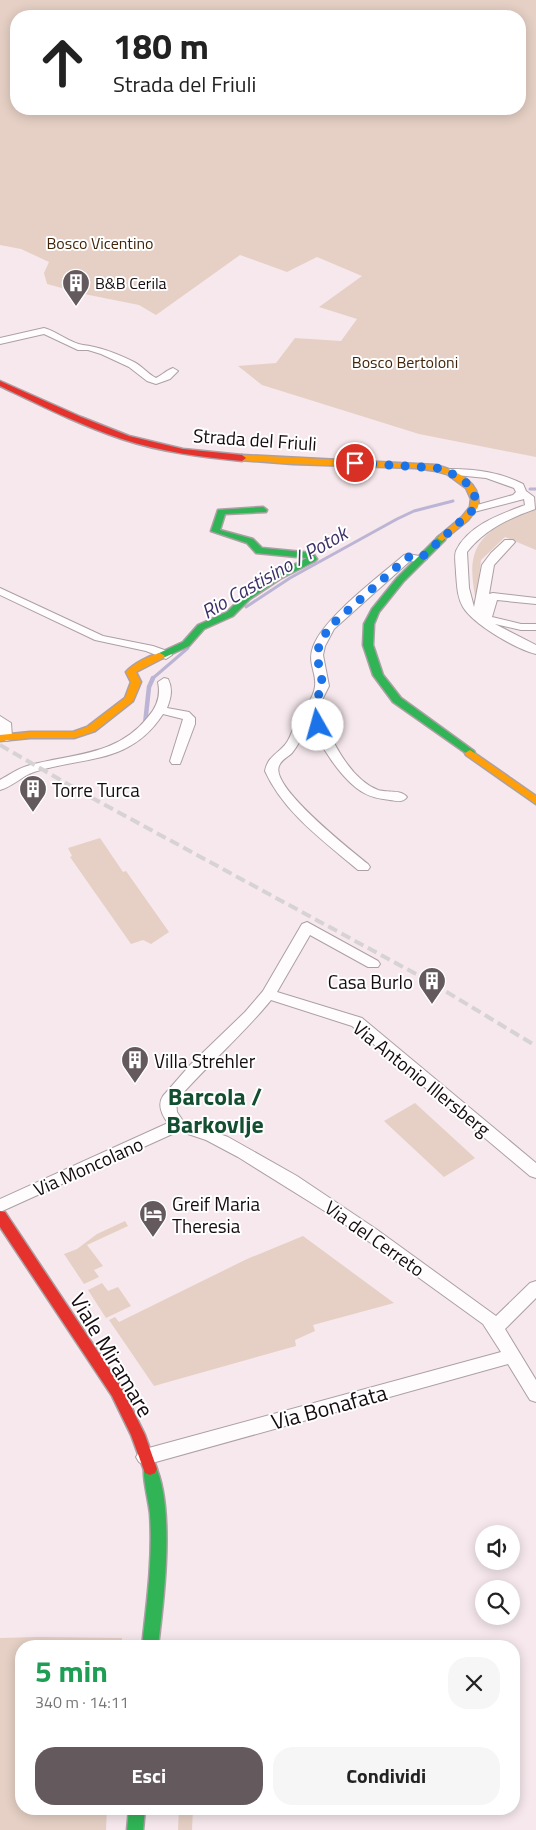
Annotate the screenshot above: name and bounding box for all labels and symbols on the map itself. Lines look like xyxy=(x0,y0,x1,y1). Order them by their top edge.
park label: Bosco Vicentino xyxy=(46,231,154,255)
building icon: B&B Cerila xyxy=(61,268,91,307)
place label: B&B Cerila xyxy=(95,271,167,295)
park label: Bosco Bertoloni xyxy=(352,350,458,374)
street label: Strada del Friuli xyxy=(192,420,318,458)
pin xyxy=(334,442,376,484)
water label: Rio Castisino / Potok xyxy=(195,516,355,626)
position arrow xyxy=(291,698,343,750)
building icon: Torre Turca xyxy=(18,774,48,813)
place label: Torre Turca xyxy=(52,775,140,804)
building icon: Casa Burlo xyxy=(417,966,447,1005)
place label: Casa Burlo xyxy=(328,967,413,996)
street label: Via Antonio Illersberg xyxy=(347,1013,497,1143)
building icon: Villa Strehler xyxy=(120,1045,150,1084)
place label: Villa Strehler xyxy=(154,1046,256,1075)
district label: Barcola / Barkovlje xyxy=(166,1078,264,1142)
street label: Via Moncolano xyxy=(28,1129,148,1203)
place label: Greif Maria Theresia xyxy=(172,1189,261,1240)
street label: Via del Cerreto xyxy=(319,1193,431,1283)
hotel icon: Greif Maria Theresia xyxy=(138,1199,168,1238)
street label: Viale Miramare xyxy=(61,1286,163,1424)
street label: Via Bonafata xyxy=(267,1375,391,1439)

